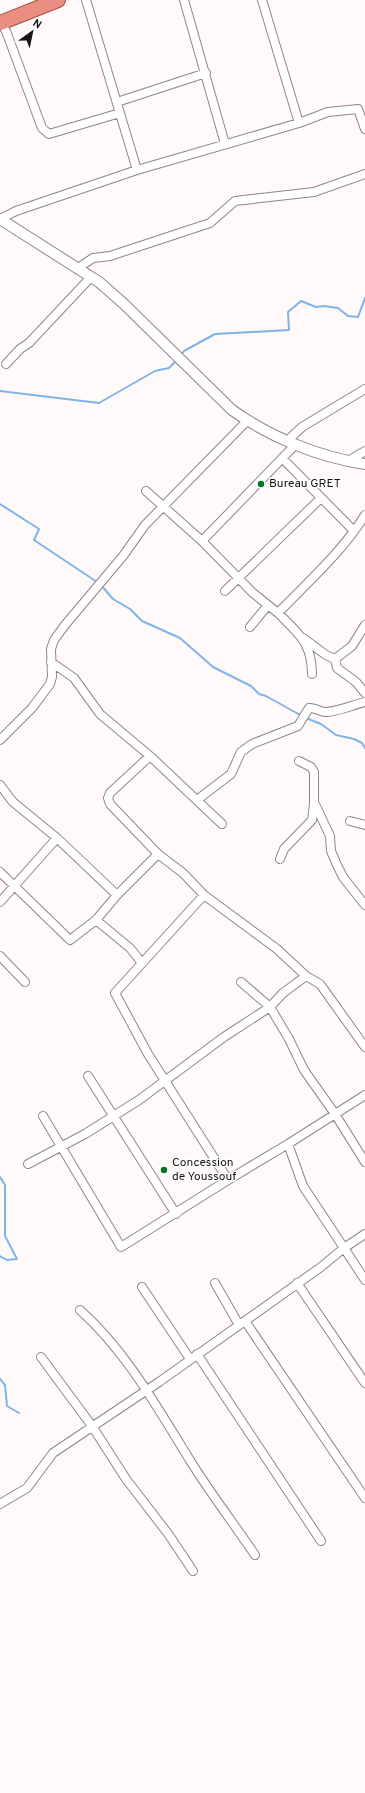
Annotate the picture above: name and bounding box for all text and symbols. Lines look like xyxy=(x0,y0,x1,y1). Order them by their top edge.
north arrow xyxy=(12,12,52,52)
text: N xyxy=(30,16,44,32)
place label: Bureau GRET xyxy=(269,476,341,492)
marker: Bureau GRET xyxy=(256,479,266,489)
place label: Concession de Youssouf xyxy=(172,1155,236,1185)
marker: Concession de Youssouf xyxy=(159,1165,169,1175)

